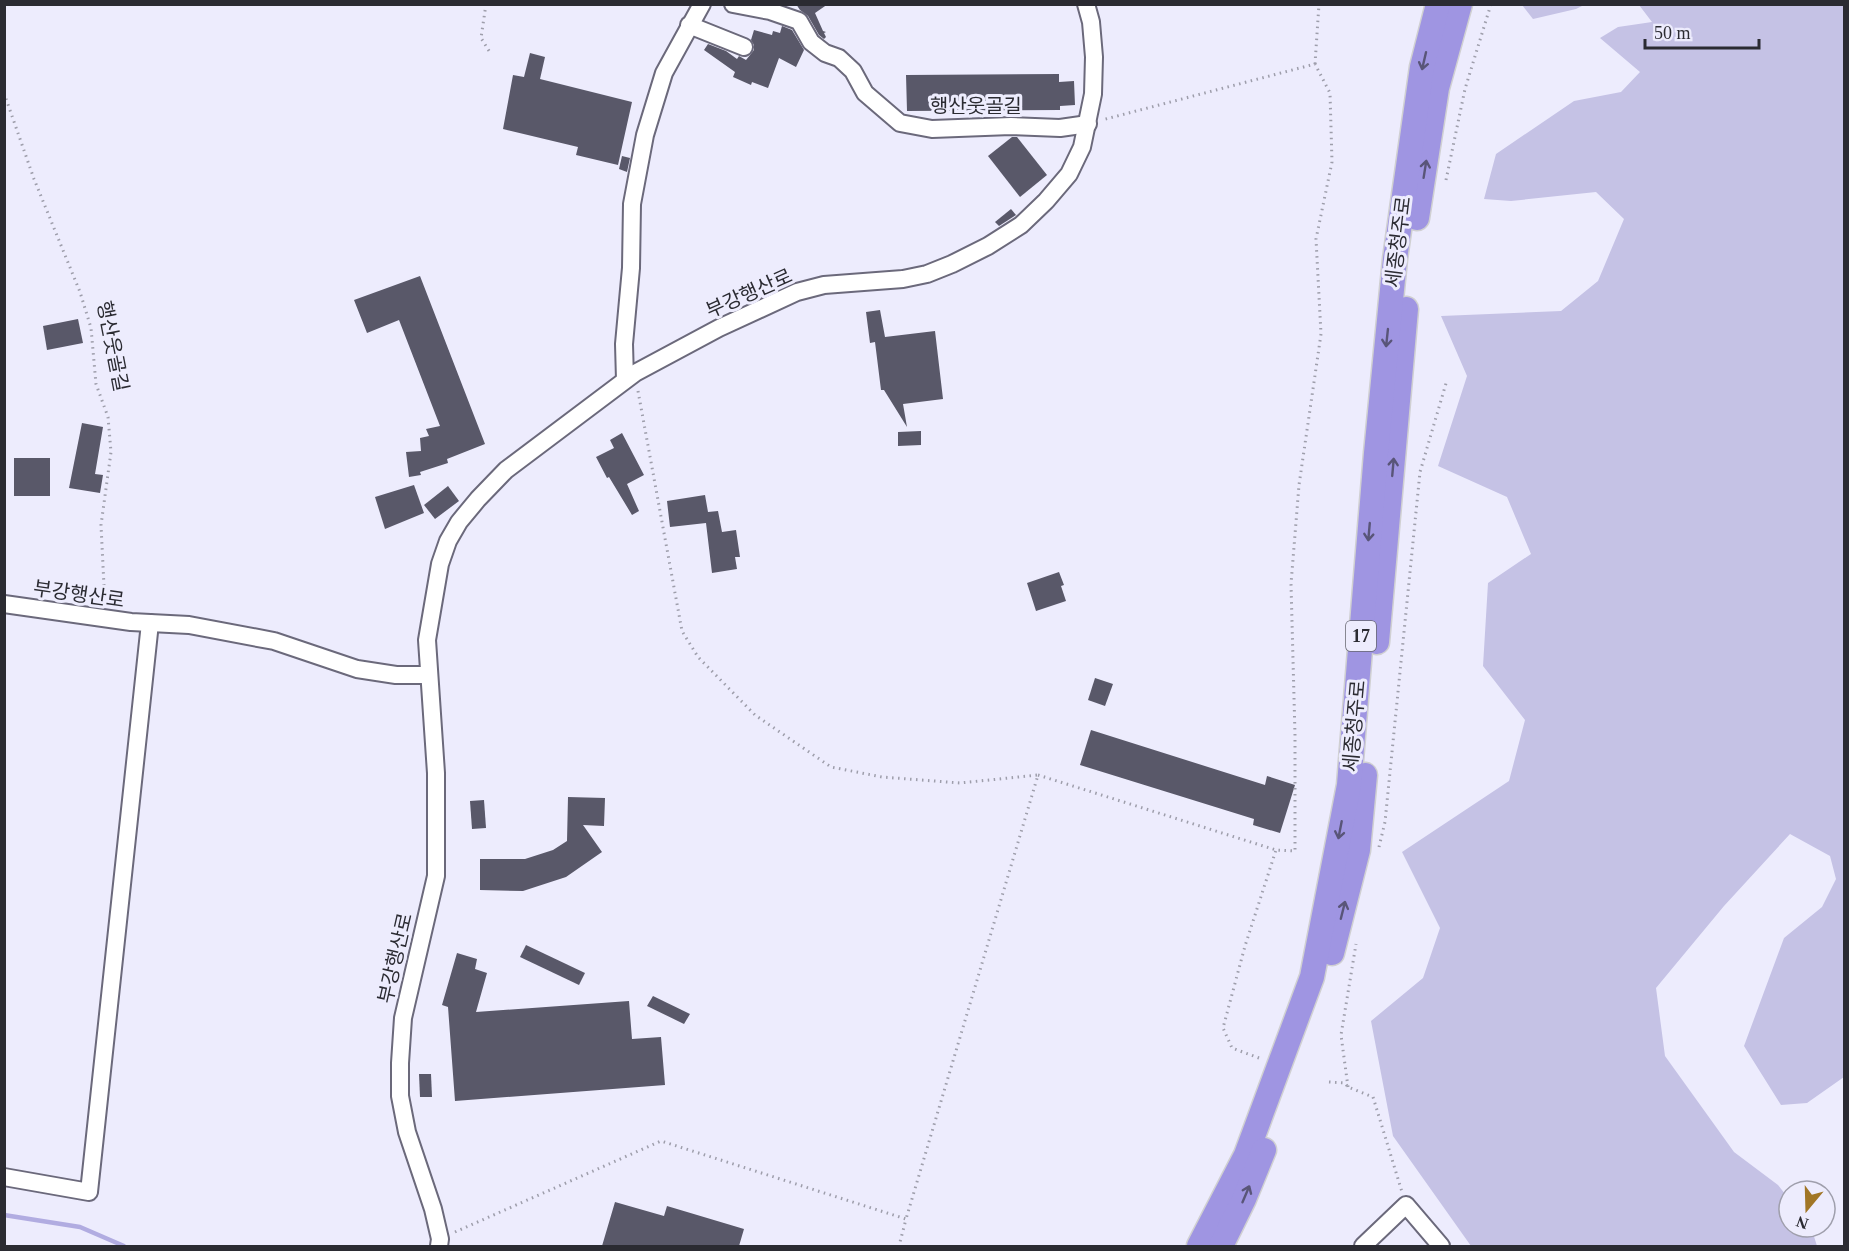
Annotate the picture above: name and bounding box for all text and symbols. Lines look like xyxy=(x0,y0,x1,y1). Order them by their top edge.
scale bar xyxy=(1645,12,1759,50)
text: 50 m xyxy=(1654,23,1691,43)
one-way arrow xyxy=(1418,51,1429,71)
street label: 행산웃골길 xyxy=(930,95,1022,117)
one-way arrow xyxy=(1420,159,1431,179)
street label: 세종청주로 xyxy=(1381,195,1415,289)
street label: 부강행산로 xyxy=(703,264,795,322)
street label: 행산웃골길 xyxy=(93,299,133,393)
one-way arrow xyxy=(1381,327,1392,347)
one-way arrow xyxy=(1388,457,1399,477)
one-way arrow xyxy=(1364,521,1375,541)
street label: 부강행산로 xyxy=(32,577,126,611)
road number: 17 xyxy=(1346,621,1376,651)
street label: 세종청주로 xyxy=(1339,679,1369,773)
one-way arrow xyxy=(1334,820,1345,840)
one-way arrow xyxy=(1337,901,1349,920)
street label: 부강행산로 xyxy=(374,911,416,1005)
north arrow xyxy=(1777,1179,1837,1239)
one-way arrow xyxy=(1241,1185,1252,1204)
text: N xyxy=(1794,1213,1811,1233)

